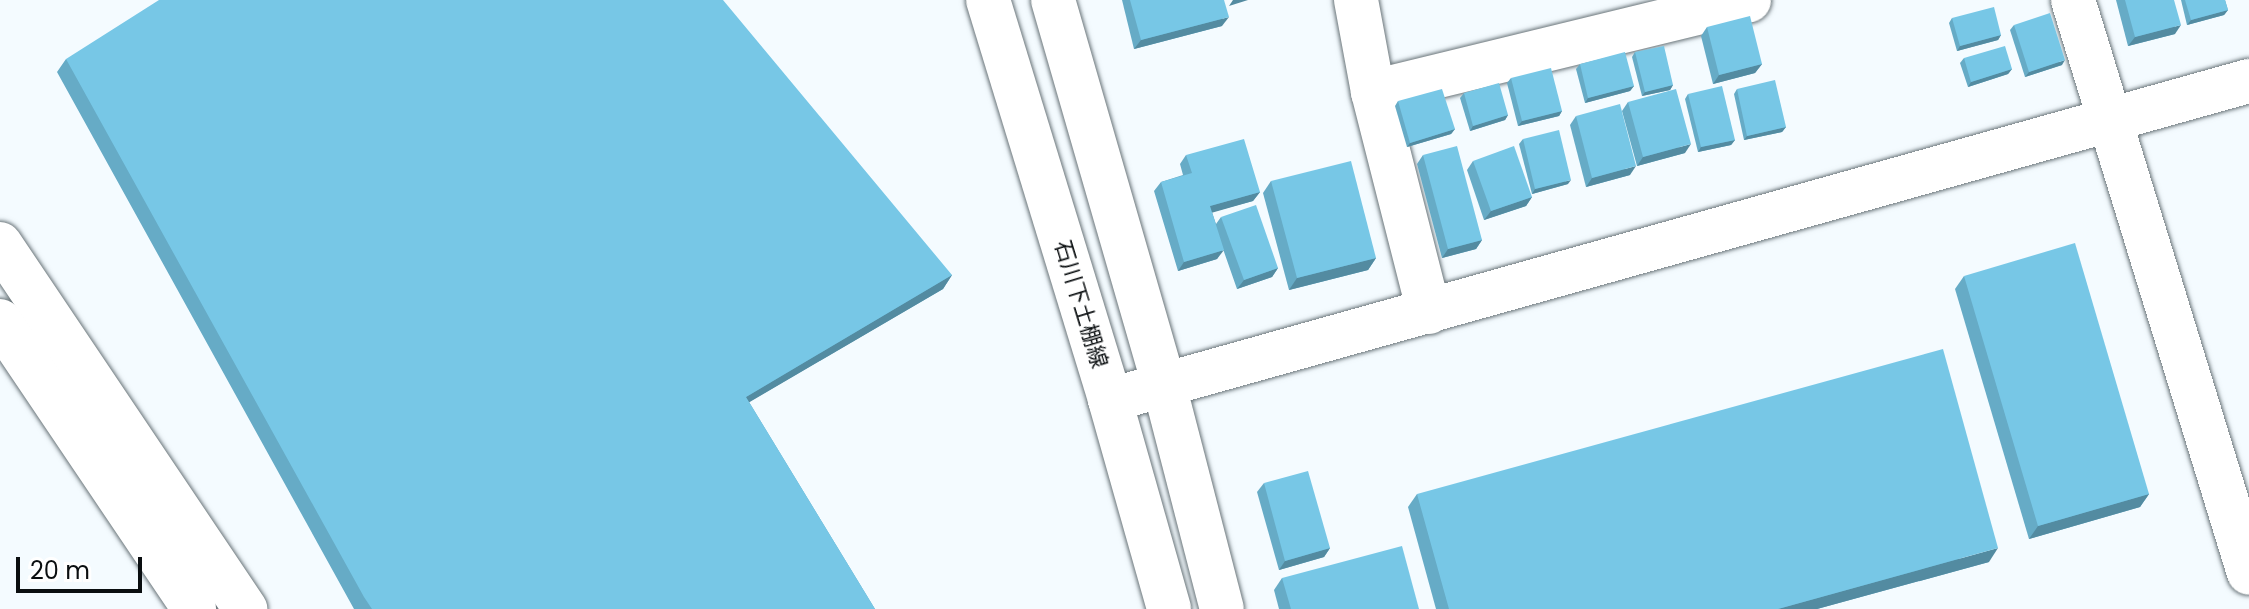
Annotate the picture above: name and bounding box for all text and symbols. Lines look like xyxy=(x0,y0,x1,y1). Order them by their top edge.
street label: 石川下土棚線 xyxy=(1049,237,1113,371)
scale bar xyxy=(20,541,146,591)
text: 20 m xyxy=(30,554,90,587)

